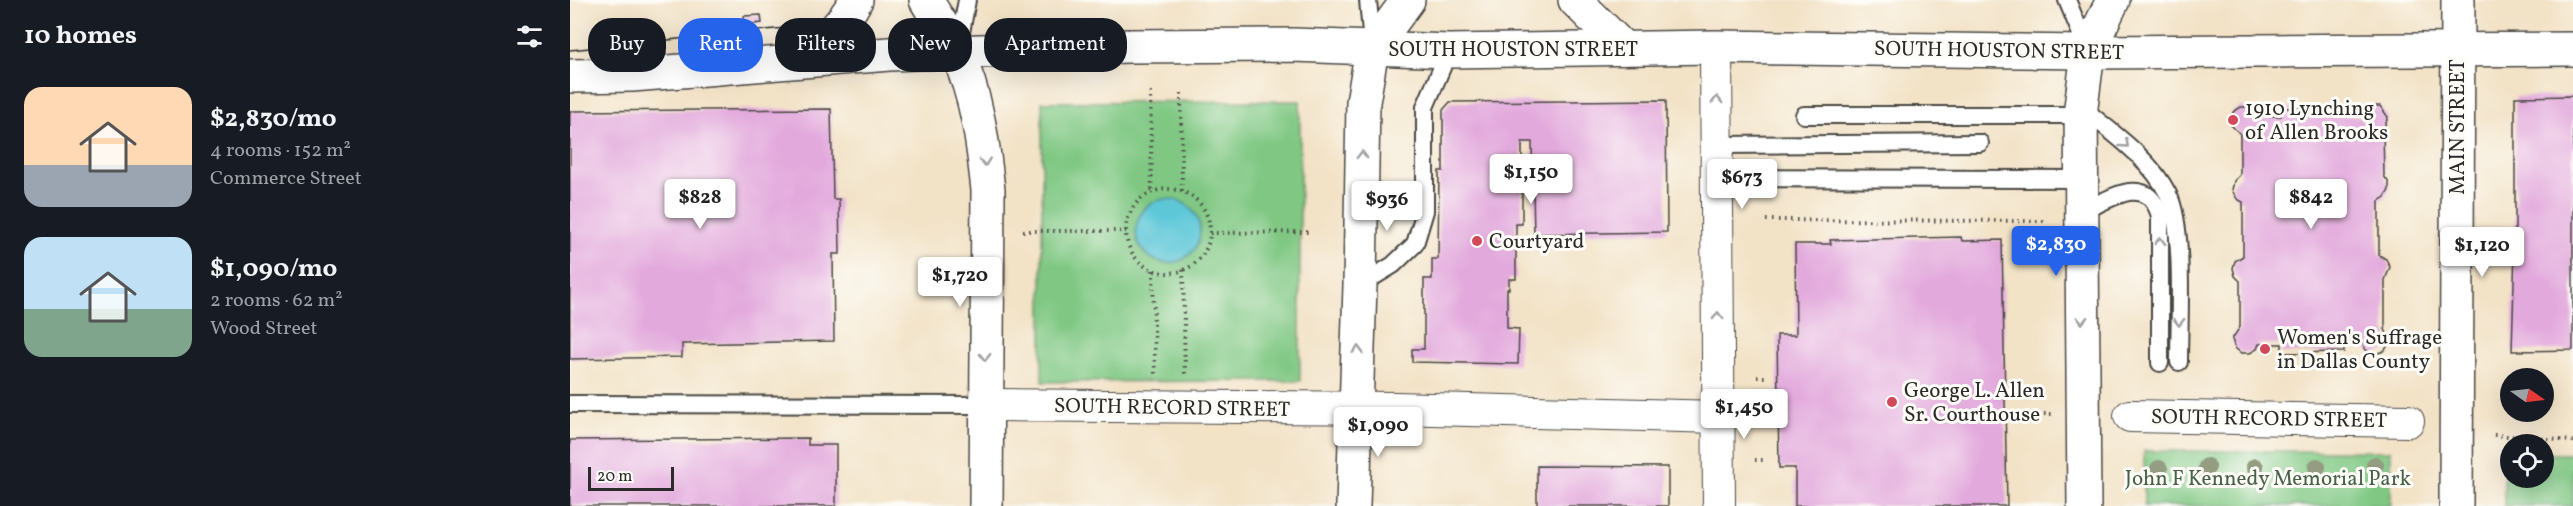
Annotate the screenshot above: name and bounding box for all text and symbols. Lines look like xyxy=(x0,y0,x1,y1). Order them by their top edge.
text: 10 homes xyxy=(24,18,137,54)
chip: Buy xyxy=(588,18,666,72)
chip: Rent xyxy=(678,18,763,72)
chip: Filters xyxy=(775,18,876,72)
chip: New xyxy=(888,18,972,72)
chip: Apartment xyxy=(984,18,1127,72)
icon: filters xyxy=(513,20,546,53)
street label: SOUTH HOUSTON STREET xyxy=(1874,35,2124,68)
street label: SOUTH HOUSTON STREET xyxy=(1388,36,1638,65)
street label: MAIN STREET xyxy=(2444,59,2473,195)
one-way arrow xyxy=(1710,95,1723,104)
place label: 1910 Lynching of Allen Brooks xyxy=(2245,95,2388,148)
text: $2,830/mo xyxy=(210,101,337,137)
icon: home xyxy=(72,111,144,183)
marker: 1910 Lynching of Allen Brooks xyxy=(2226,113,2240,127)
text: 4 rooms · 152 m² xyxy=(210,137,351,165)
one-way arrow xyxy=(2119,137,2129,148)
one-way arrow xyxy=(1356,151,1368,160)
pin: $1,150 xyxy=(1482,154,1580,205)
one-way arrow xyxy=(978,158,991,167)
text: $1,150 xyxy=(1504,159,1558,187)
pin: $673 xyxy=(1706,159,1778,210)
text: $673 xyxy=(1721,164,1763,192)
text: Commerce Street xyxy=(210,165,362,193)
pin: $828 xyxy=(664,179,736,230)
pin: $842 xyxy=(2275,179,2347,230)
pin: $936 xyxy=(1351,181,1423,232)
text: $828 xyxy=(678,184,722,212)
text: $842 xyxy=(2289,184,2333,212)
text: $936 xyxy=(1365,186,1409,214)
pin: $2,830 xyxy=(2007,226,2105,277)
pin: $1,120 xyxy=(2433,227,2531,278)
place label: Courtyard xyxy=(1489,228,1584,257)
text: $2,830 xyxy=(2026,231,2086,259)
text: $1,120 xyxy=(2454,232,2510,260)
marker: Courtyard xyxy=(1470,234,1484,248)
one-way arrow xyxy=(2154,237,2166,246)
text: $1,090/mo xyxy=(210,251,337,287)
pin: $1,720 xyxy=(911,257,1009,308)
icon: home xyxy=(72,261,144,333)
text: $1,720 xyxy=(932,262,988,290)
text: 2 rooms · 62 m² xyxy=(210,287,343,315)
one-way arrow xyxy=(1712,311,1725,320)
text: Wood Street xyxy=(210,315,317,343)
one-way arrow xyxy=(2076,316,2088,325)
one-way arrow xyxy=(2172,317,2185,326)
place label: Women's Suffrage in Dallas County xyxy=(2277,324,2442,377)
marker: Women's Suffrage in Dallas County xyxy=(2258,342,2272,356)
one-way arrow xyxy=(1352,346,1365,355)
one-way arrow xyxy=(979,353,991,362)
north arrow xyxy=(2500,368,2554,422)
map controls xyxy=(2500,368,2554,488)
place label: George L. Allen Sr. Courthouse xyxy=(1904,377,2045,430)
pin: $1,450 xyxy=(1695,389,1793,440)
street label: SOUTH RECORD STREET xyxy=(1054,392,1290,425)
text: $1,450 xyxy=(1715,394,1773,422)
marker: George L. Allen Sr. Courthouse xyxy=(1885,395,1899,409)
street label: SOUTH RECORD STREET xyxy=(2151,403,2387,436)
pin: $1,090 xyxy=(1329,407,1427,458)
text: $1,090 xyxy=(1348,412,1408,440)
button: locate xyxy=(2500,434,2554,488)
scale bar xyxy=(588,464,674,492)
park label: John F Kennedy Memorial Park xyxy=(2125,465,2412,494)
text: 20 m xyxy=(597,466,632,488)

